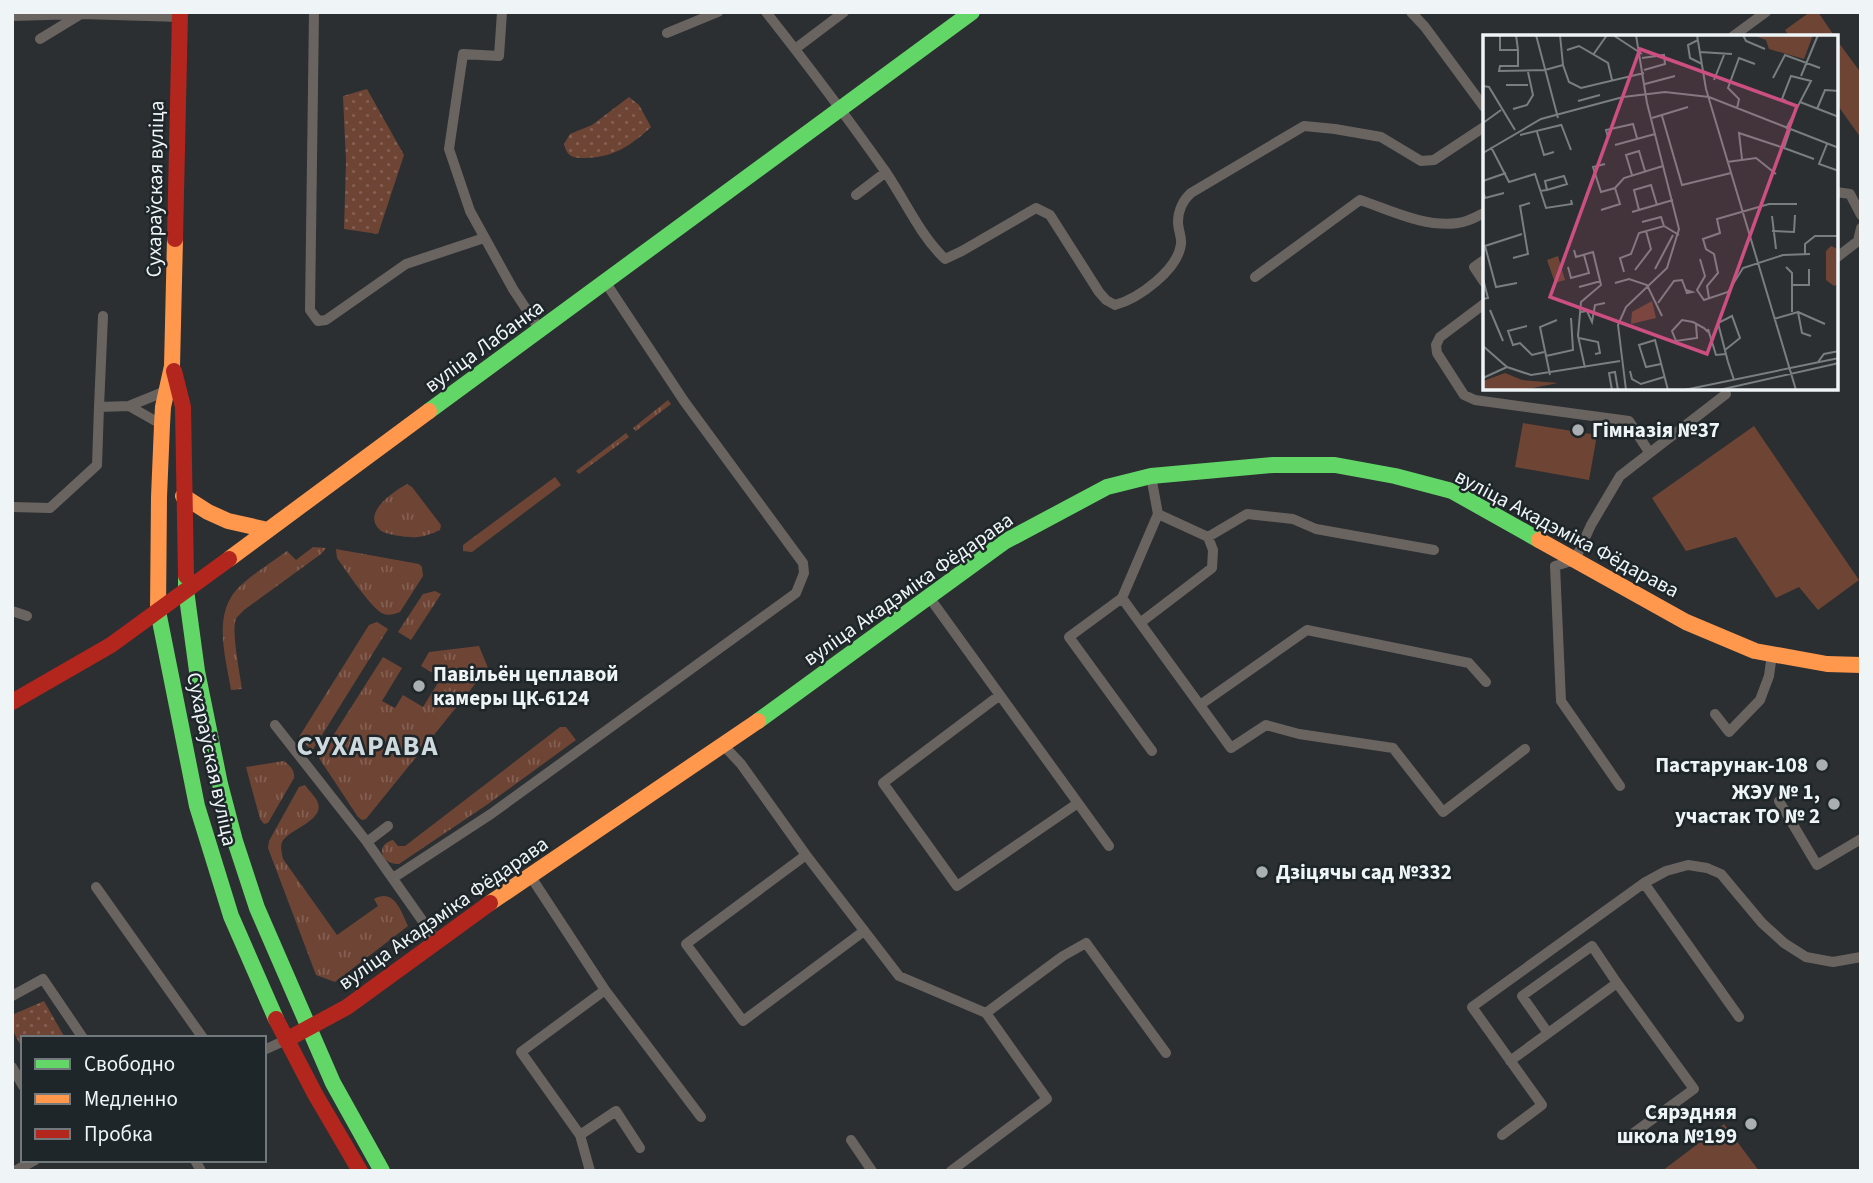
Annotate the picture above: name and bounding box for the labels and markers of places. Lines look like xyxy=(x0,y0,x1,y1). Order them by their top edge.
place label: Гімназія №37 xyxy=(1592,415,1720,445)
marker: Гімназія №37 xyxy=(1570,422,1586,438)
place label: Павільён цеплавой камеры ЦК-6124 xyxy=(433,659,619,713)
marker: Павільён цеплавой камеры ЦК-6124 xyxy=(411,678,427,694)
place label: Пастарунак-108 xyxy=(1655,750,1808,780)
marker: Пастарунак-108 xyxy=(1814,757,1830,773)
place label: ЖЭУ № 1, участак ТО № 2 xyxy=(1675,777,1820,831)
marker: ЖЭУ № 1, участак ТО № 2 xyxy=(1826,796,1842,812)
place label: Дзіцячы сад №332 xyxy=(1276,857,1452,887)
marker: Дзіцячы сад №332 xyxy=(1254,864,1270,880)
place label: Сярэдняя школа №199 xyxy=(1617,1097,1737,1151)
marker: Сярэдняя школа №199 xyxy=(1743,1116,1759,1132)

